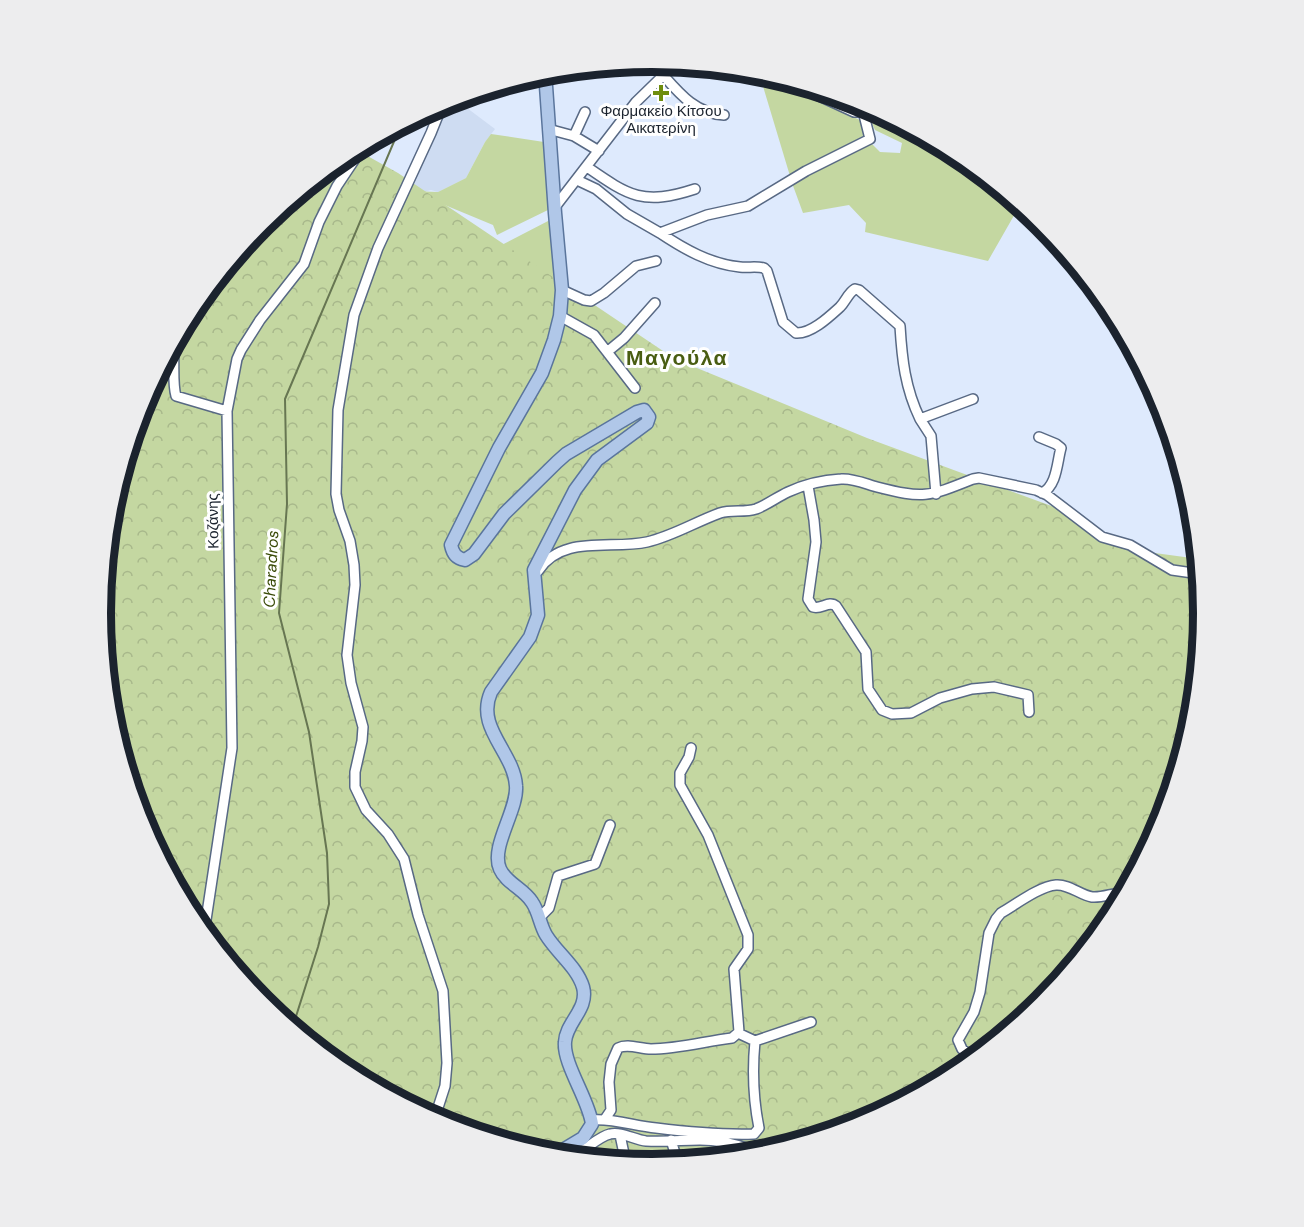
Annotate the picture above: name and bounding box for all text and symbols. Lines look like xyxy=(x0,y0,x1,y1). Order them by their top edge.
marker: Φαρμακείο Κίτσου Αικατερίνη xyxy=(654,86,668,100)
place label: Φαρμακείο Κίτσου Αικατερίνη xyxy=(600,101,722,138)
district label: Μαγούλα xyxy=(626,344,728,372)
street label: Κοζάνης xyxy=(203,493,223,549)
water label: Charadros xyxy=(258,530,284,608)

